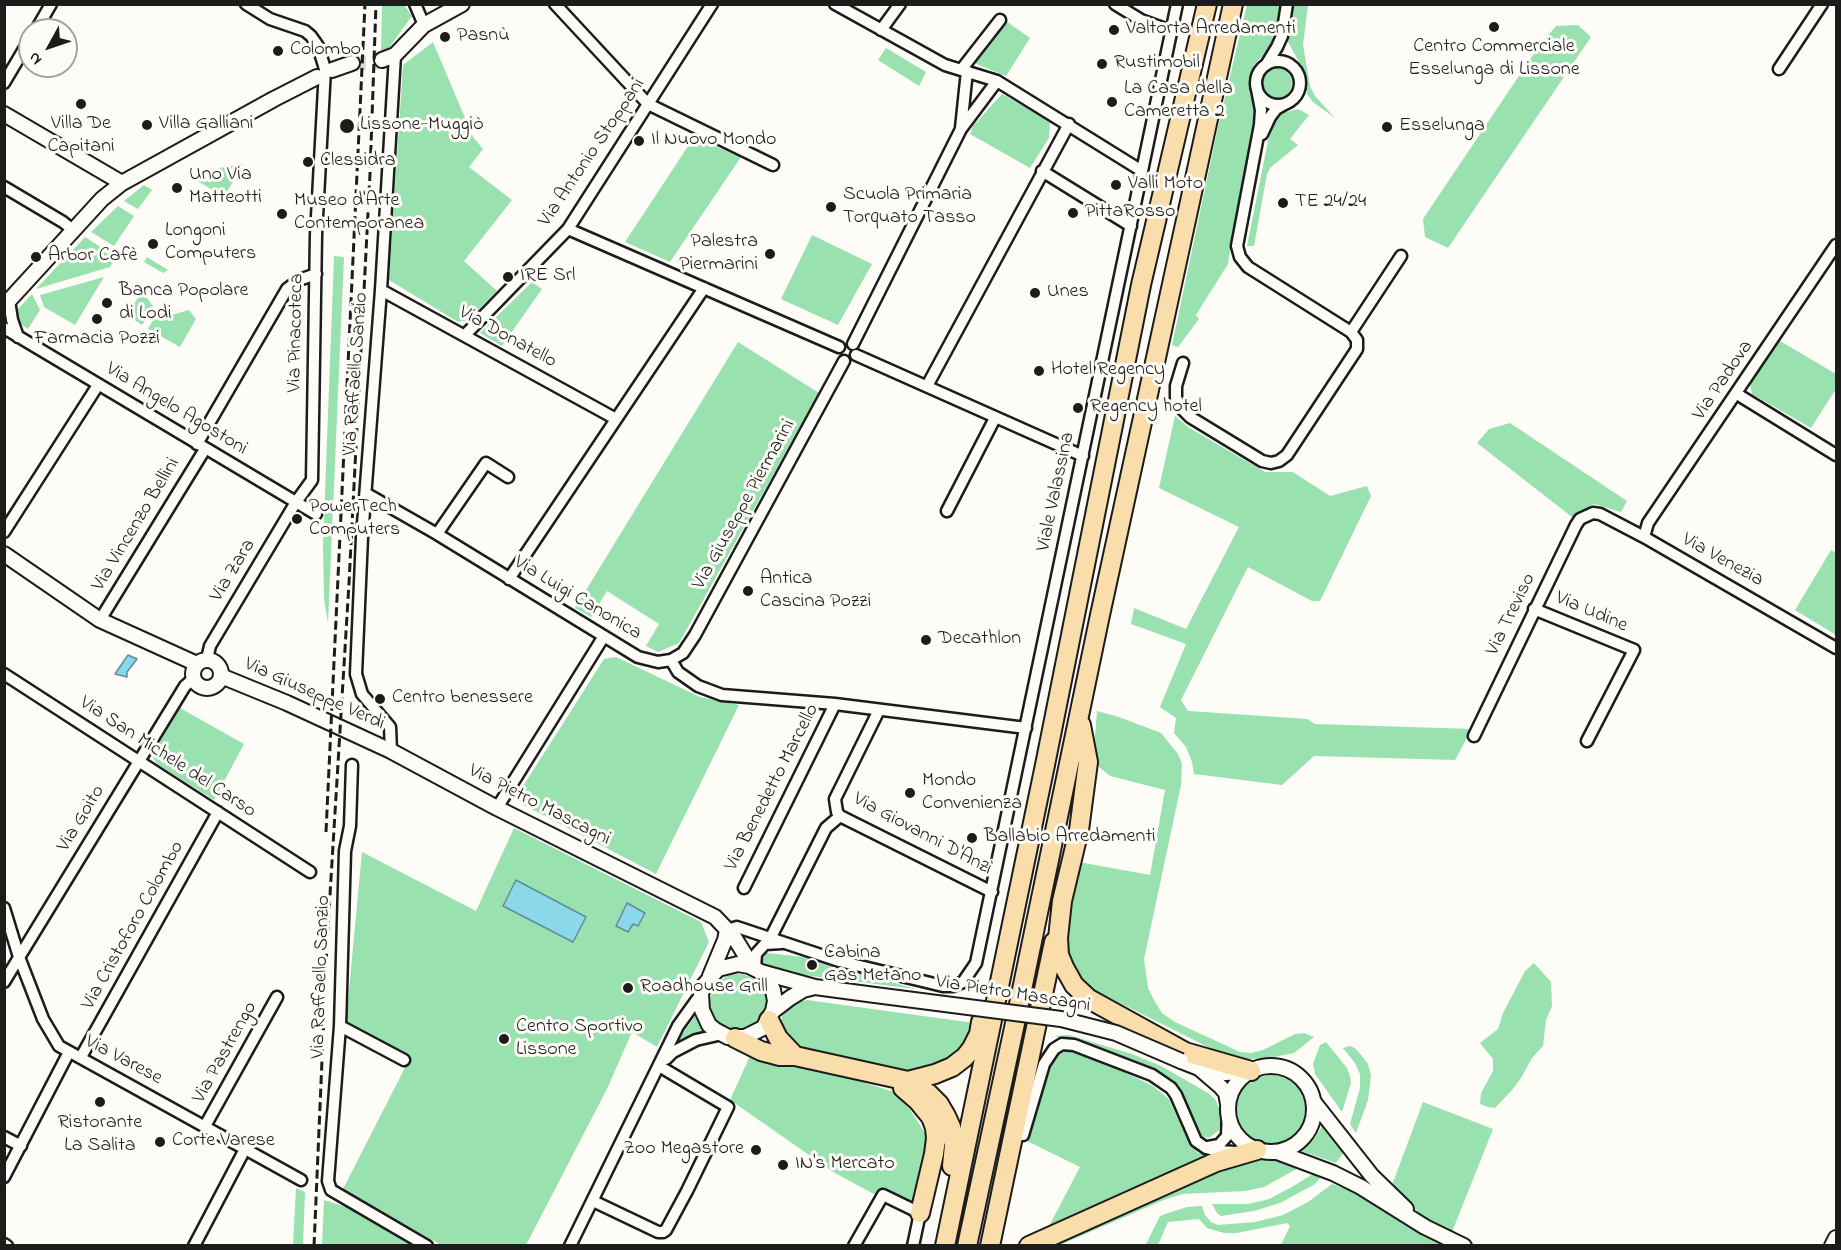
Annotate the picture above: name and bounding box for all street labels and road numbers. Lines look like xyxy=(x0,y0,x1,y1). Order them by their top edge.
street label: Via Antonio Stoppani xyxy=(534,74,652,232)
street label: Via Pinacoteca xyxy=(284,273,310,393)
street label: Via Raffaello Sanzio xyxy=(339,291,375,457)
street label: Via Donatello xyxy=(454,301,560,375)
street label: Via Padova xyxy=(1689,337,1759,425)
street label: Via Angelo Agostoni xyxy=(101,358,251,462)
street label: Via Giuseppe Piermarini xyxy=(688,416,802,594)
street label: Viale Valassina xyxy=(1033,430,1081,554)
street label: Via Vincenzo Bellini xyxy=(88,454,186,596)
street label: Via Venezia xyxy=(1677,529,1767,593)
street label: Via Zara xyxy=(206,535,262,607)
street label: Via Luigi Canonica xyxy=(509,551,645,647)
street label: Via Treviso xyxy=(1482,570,1542,660)
street label: Via Udine xyxy=(1551,587,1631,639)
street label: Via Giuseppe Verdi xyxy=(240,653,388,737)
street label: Via San Michele del Carso xyxy=(74,692,260,824)
street label: Via Benedetto Marcello xyxy=(720,700,826,876)
street label: Via Pietro Mascagni xyxy=(464,760,614,852)
street label: Via Goito xyxy=(53,781,111,857)
street label: Via Giovanni D'Anzi xyxy=(848,788,996,882)
street label: Via Cristoforo Colombo xyxy=(78,838,190,1014)
street label: Via Raffaello Sanzio xyxy=(307,895,337,1059)
street label: Via Pietro Mascagni xyxy=(934,971,1092,1019)
street label: Via Pastrengo xyxy=(188,998,264,1108)
street label: Via Varese xyxy=(80,1031,166,1091)

